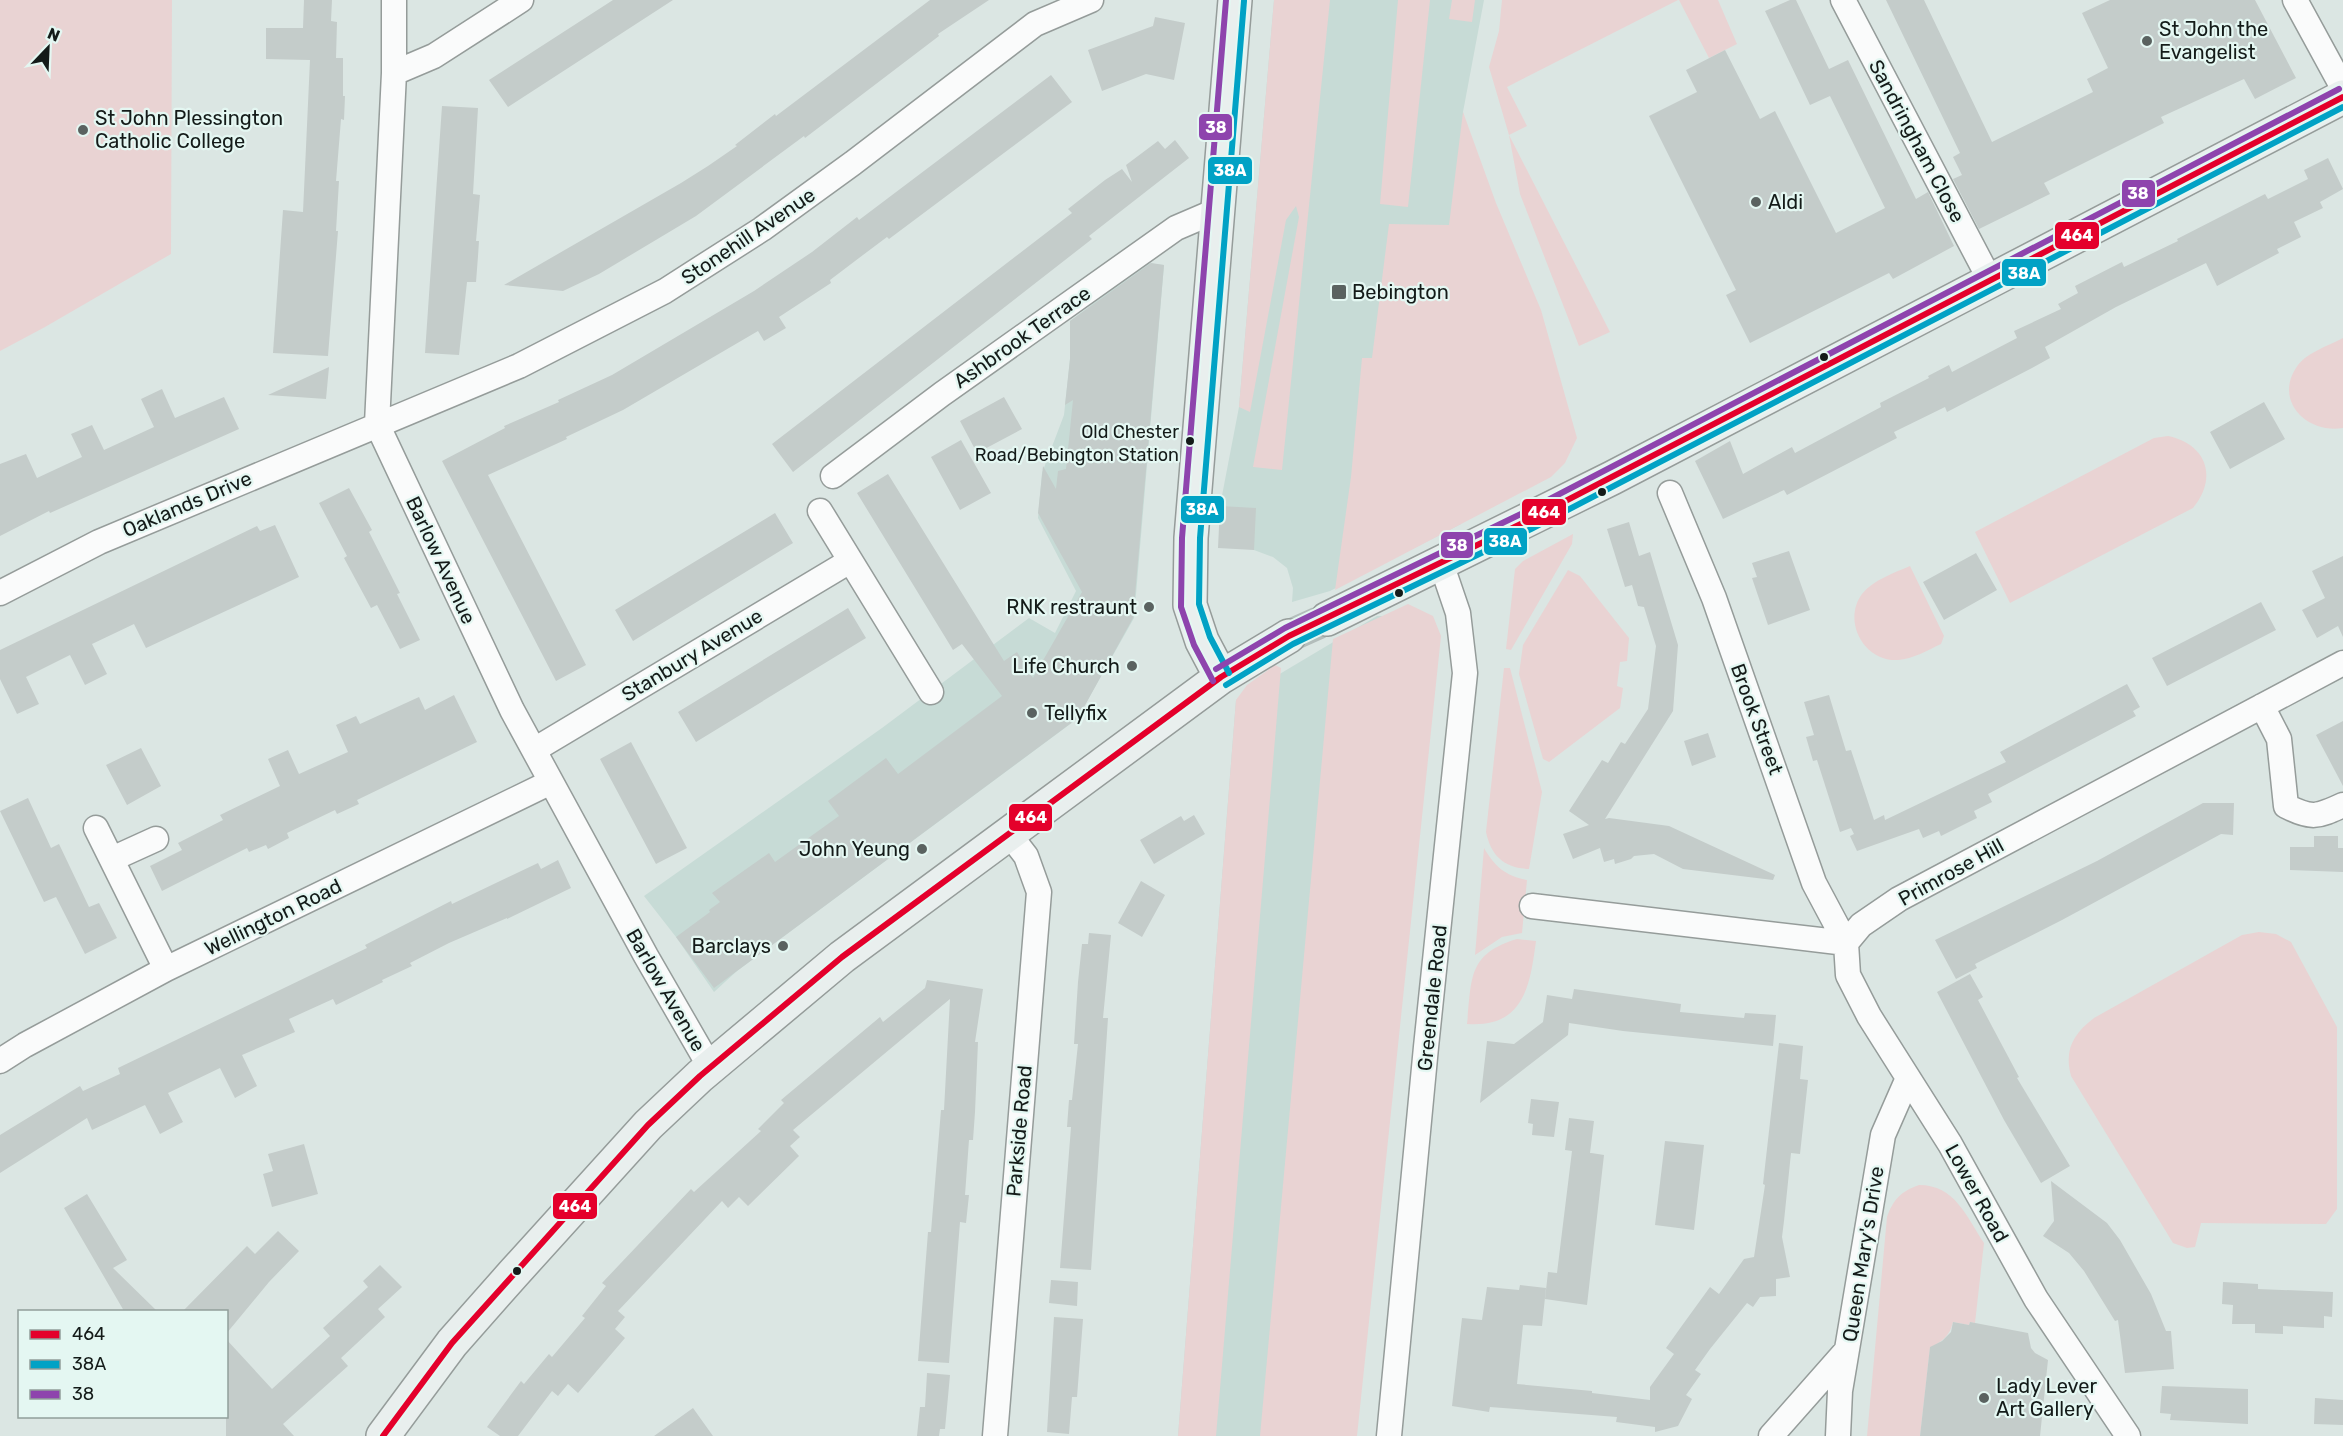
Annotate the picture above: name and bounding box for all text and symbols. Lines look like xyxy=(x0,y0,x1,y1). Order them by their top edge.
place label: St John the Evangelist xyxy=(2159,17,2268,64)
north arrow xyxy=(18,18,78,78)
text: N xyxy=(45,24,63,46)
marker: St John the Evangelist xyxy=(2140,34,2154,48)
street label: Sandringham Close xyxy=(1864,55,1970,227)
place label: St John Plessington Catholic College xyxy=(95,106,283,153)
line badge: 38 xyxy=(1198,113,1233,141)
text: 38 xyxy=(1205,118,1227,137)
marker: St John Plessington Catholic College xyxy=(76,123,90,137)
line badge: 38A xyxy=(1207,156,1253,185)
text: 38A xyxy=(1214,161,1247,180)
line badge: 38 xyxy=(2121,179,2156,208)
street label: Stonehill Avenue xyxy=(677,182,819,290)
text: 38 xyxy=(2127,184,2149,203)
place label: Aldi xyxy=(1768,190,1803,214)
marker: Aldi xyxy=(1749,195,1763,209)
line badge: 464 xyxy=(2054,221,2100,250)
text: 464 xyxy=(2061,226,2093,245)
line badge: 38A xyxy=(2001,258,2047,287)
text: 38A xyxy=(2008,264,2041,283)
place label: Bebington xyxy=(1352,280,1449,304)
street label: Ashbrook Terrace xyxy=(949,281,1095,393)
marker: Bebington xyxy=(1330,283,1348,301)
unlabelled marker xyxy=(1818,351,1830,363)
place label: Old Chester Road/Bebington Station xyxy=(975,421,1179,466)
marker: Old Chester Road/Bebington Station xyxy=(1184,435,1196,447)
street label: Oaklands Drive xyxy=(119,466,255,542)
unlabelled marker xyxy=(1596,486,1608,498)
street label: Barlow Avenue xyxy=(401,492,481,628)
line badge: 38A xyxy=(1180,495,1225,524)
line badge: 464 xyxy=(1521,498,1567,526)
text: 38A xyxy=(1186,500,1219,519)
text: 464 xyxy=(1528,503,1560,522)
line badge: 38A xyxy=(1483,527,1528,556)
line badge: 38 xyxy=(1440,531,1474,559)
text: 38A xyxy=(1489,532,1522,551)
text: 38 xyxy=(1446,536,1468,555)
unlabelled marker xyxy=(1393,587,1405,599)
place label: RNK restraunt xyxy=(1006,595,1137,619)
marker: RNK restraunt xyxy=(1142,600,1156,614)
street label: Stanbury Avenue xyxy=(617,604,767,706)
place label: Life Church xyxy=(1012,654,1120,678)
marker: Life Church xyxy=(1125,659,1139,673)
street label: Brook Street xyxy=(1726,660,1788,778)
place label: Tellyfix xyxy=(1044,701,1108,725)
marker: Tellyfix xyxy=(1025,706,1039,720)
line badge: 464 xyxy=(1008,803,1053,832)
text: 464 xyxy=(1015,808,1047,827)
street label: Primrose Hill xyxy=(1894,833,2008,911)
place label: John Yeung xyxy=(799,837,910,861)
marker: John Yeung xyxy=(915,842,929,856)
street label: Wellington Road xyxy=(201,874,345,960)
street label: Barlow Avenue xyxy=(621,924,711,1056)
street label: Greendale Road xyxy=(1412,924,1452,1072)
place label: Barclays xyxy=(692,934,771,958)
marker: Barclays xyxy=(776,939,790,953)
street label: Parkside Road xyxy=(1001,1064,1037,1198)
street label: Lower Road xyxy=(1940,1140,2014,1246)
street label: Queen Mary's Drive xyxy=(1837,1164,1889,1344)
line badge: 464 xyxy=(552,1192,598,1220)
text: 464 xyxy=(559,1197,591,1216)
unlabelled marker xyxy=(511,1265,523,1277)
legend xyxy=(18,1310,228,1418)
text: 464 xyxy=(72,1323,105,1345)
text: 38A xyxy=(72,1353,106,1375)
place label: Lady Lever Art Gallery xyxy=(1996,1374,2097,1421)
text: 38 xyxy=(72,1383,94,1405)
marker: Lady Lever Art Gallery xyxy=(1977,1391,1991,1405)

